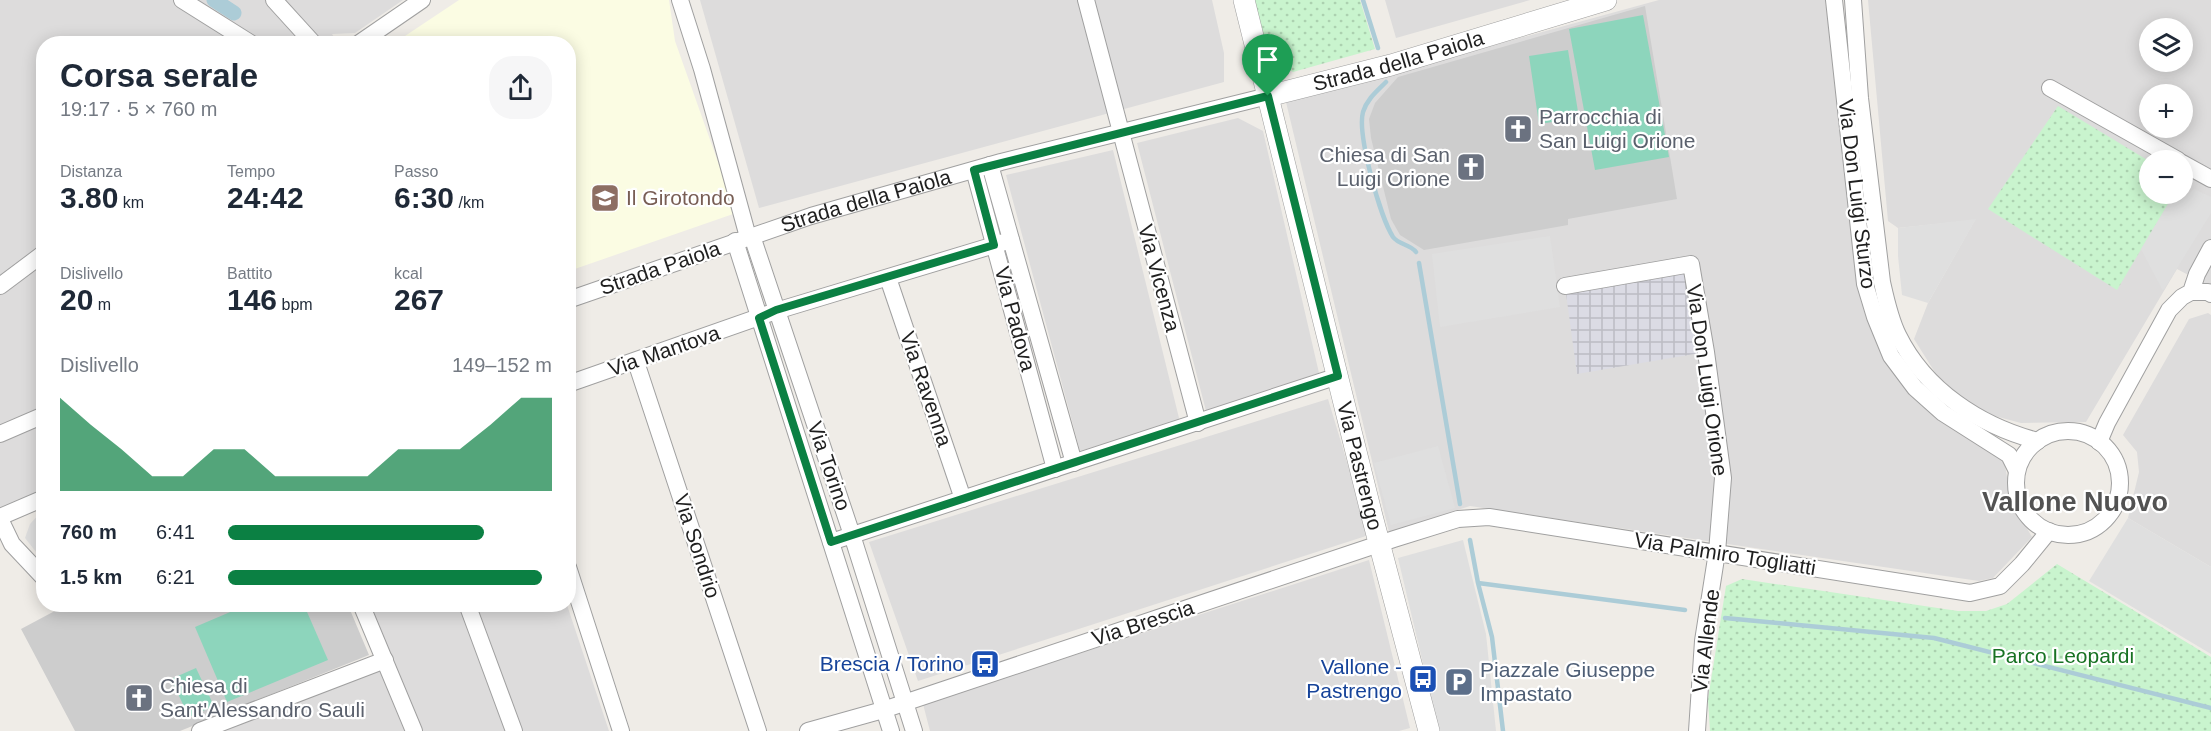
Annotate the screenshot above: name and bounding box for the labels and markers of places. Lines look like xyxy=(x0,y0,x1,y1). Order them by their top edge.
pin xyxy=(1242,34,1293,96)
place label: Parrocchia di San Luigi Orione xyxy=(1539,105,1695,152)
church icon: Parrocchia di San Luigi Orione xyxy=(1502,113,1534,145)
place label: Chiesa di San Luigi Orione xyxy=(1319,143,1450,190)
church icon: Chiesa di San Luigi Orione xyxy=(1455,151,1487,183)
school or university icon: Il Girotondo xyxy=(589,182,621,214)
place label: Il Girotondo xyxy=(626,186,735,209)
bus stop icon: Brescia / Torino xyxy=(969,648,1001,680)
place label: Brescia / Torino xyxy=(820,652,964,675)
place label: Vallone - Pastrengo xyxy=(1306,655,1402,702)
place label: Piazzale Giuseppe Impastato xyxy=(1480,658,1655,705)
bus stop icon: Vallone - Pastrengo xyxy=(1407,663,1439,695)
parking icon: Piazzale Giuseppe Impastato xyxy=(1443,666,1475,698)
place label: Chiesa di Sant'Alessandro Sauli xyxy=(160,674,365,721)
church icon: Chiesa di Sant'Alessandro Sauli xyxy=(123,682,155,714)

